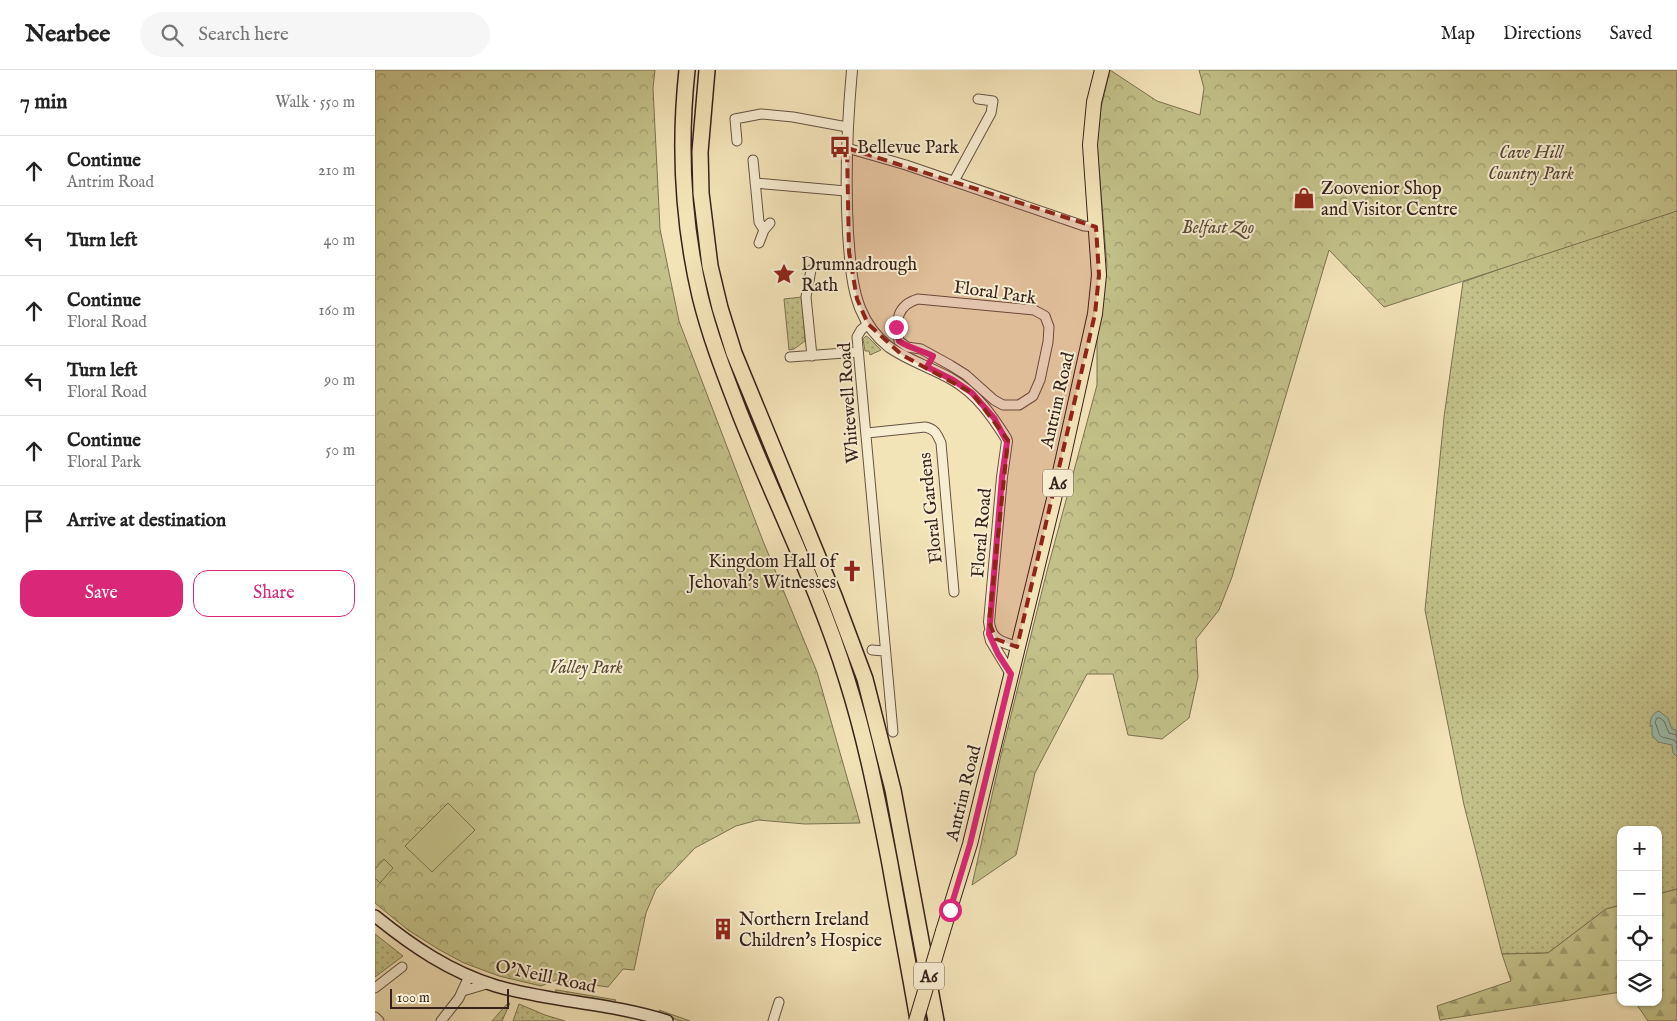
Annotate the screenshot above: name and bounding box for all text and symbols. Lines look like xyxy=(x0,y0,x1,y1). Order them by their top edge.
search box xyxy=(140,12,490,57)
text: Nearbee xyxy=(25,19,110,50)
icon: search xyxy=(158,21,186,49)
text: Search here xyxy=(198,23,289,47)
text: Map xyxy=(1441,23,1475,46)
text: Directions xyxy=(1503,23,1581,46)
text: Saved xyxy=(1609,23,1652,46)
text: 7 min xyxy=(20,89,67,116)
text: Walk · 550 m xyxy=(275,93,355,113)
bus stop icon: Bellevue Park xyxy=(827,134,853,160)
place label: Bellevue Park xyxy=(857,137,959,160)
park label: Cave Hill Country Park xyxy=(1488,142,1574,186)
text: Continue xyxy=(67,149,141,173)
icon: ahead xyxy=(20,157,48,185)
text: 210 m xyxy=(318,161,355,181)
text: Antrim Road xyxy=(67,173,154,193)
place label: Zoovenior Shop and Visitor Centre xyxy=(1321,178,1458,222)
shop icon: Zoovenior Shop and Visitor Centre xyxy=(1291,185,1317,211)
park label: Belfast Zoo xyxy=(1182,217,1254,240)
icon: left xyxy=(20,227,48,255)
text: Turn left xyxy=(67,229,138,253)
text: 40 m xyxy=(323,231,355,251)
place label: Drumnadrough Rath xyxy=(801,254,918,298)
place icon: Drumnadrough Rath xyxy=(771,261,797,287)
street label: Floral Park xyxy=(952,276,1038,311)
text: Continue xyxy=(67,289,141,313)
icon: ahead xyxy=(20,297,48,325)
text: 160 m xyxy=(319,301,355,321)
text: Floral Road xyxy=(67,313,147,333)
route end xyxy=(885,316,908,339)
street label: Whitewell Road xyxy=(834,341,865,464)
street label: Antrim Road xyxy=(1036,350,1081,452)
text: Turn left xyxy=(67,359,138,383)
icon: left xyxy=(20,367,48,395)
text: 90 m xyxy=(324,371,355,391)
text: Floral Road xyxy=(67,383,147,403)
text: Continue xyxy=(67,429,141,453)
icon: ahead xyxy=(20,437,48,465)
text: 50 m xyxy=(326,441,355,461)
street label: Floral Gardens xyxy=(914,451,949,565)
text: Floral Park xyxy=(67,453,141,473)
road number: A6 xyxy=(1043,469,1073,496)
street label: Floral Road xyxy=(967,487,998,579)
icon: arrive xyxy=(20,507,48,535)
text: Arrive at destination xyxy=(67,509,226,533)
place label: Kingdom Hall of Jehovah's Witnesses xyxy=(686,551,839,595)
church icon: Kingdom Hall of Jehovah's Witnesses xyxy=(839,558,865,584)
button: Save xyxy=(20,570,183,617)
button: Share xyxy=(193,570,355,617)
park label: Valley Park xyxy=(549,657,623,680)
street label: Antrim Road xyxy=(941,743,988,845)
map controls xyxy=(1617,826,1662,1006)
button: + xyxy=(1617,826,1662,871)
button: − xyxy=(1617,871,1662,916)
route start xyxy=(939,899,962,922)
place label: Northern Ireland Children's Hospice xyxy=(739,909,882,953)
building icon: Northern Ireland Children's Hospice xyxy=(710,916,736,942)
button: locate xyxy=(1617,916,1662,961)
street label: O'Neill Road xyxy=(493,956,599,999)
button: layers xyxy=(1617,961,1662,1006)
road number: A6 xyxy=(914,962,944,989)
scale bar xyxy=(390,986,509,1009)
text: 100 m xyxy=(397,989,430,1007)

